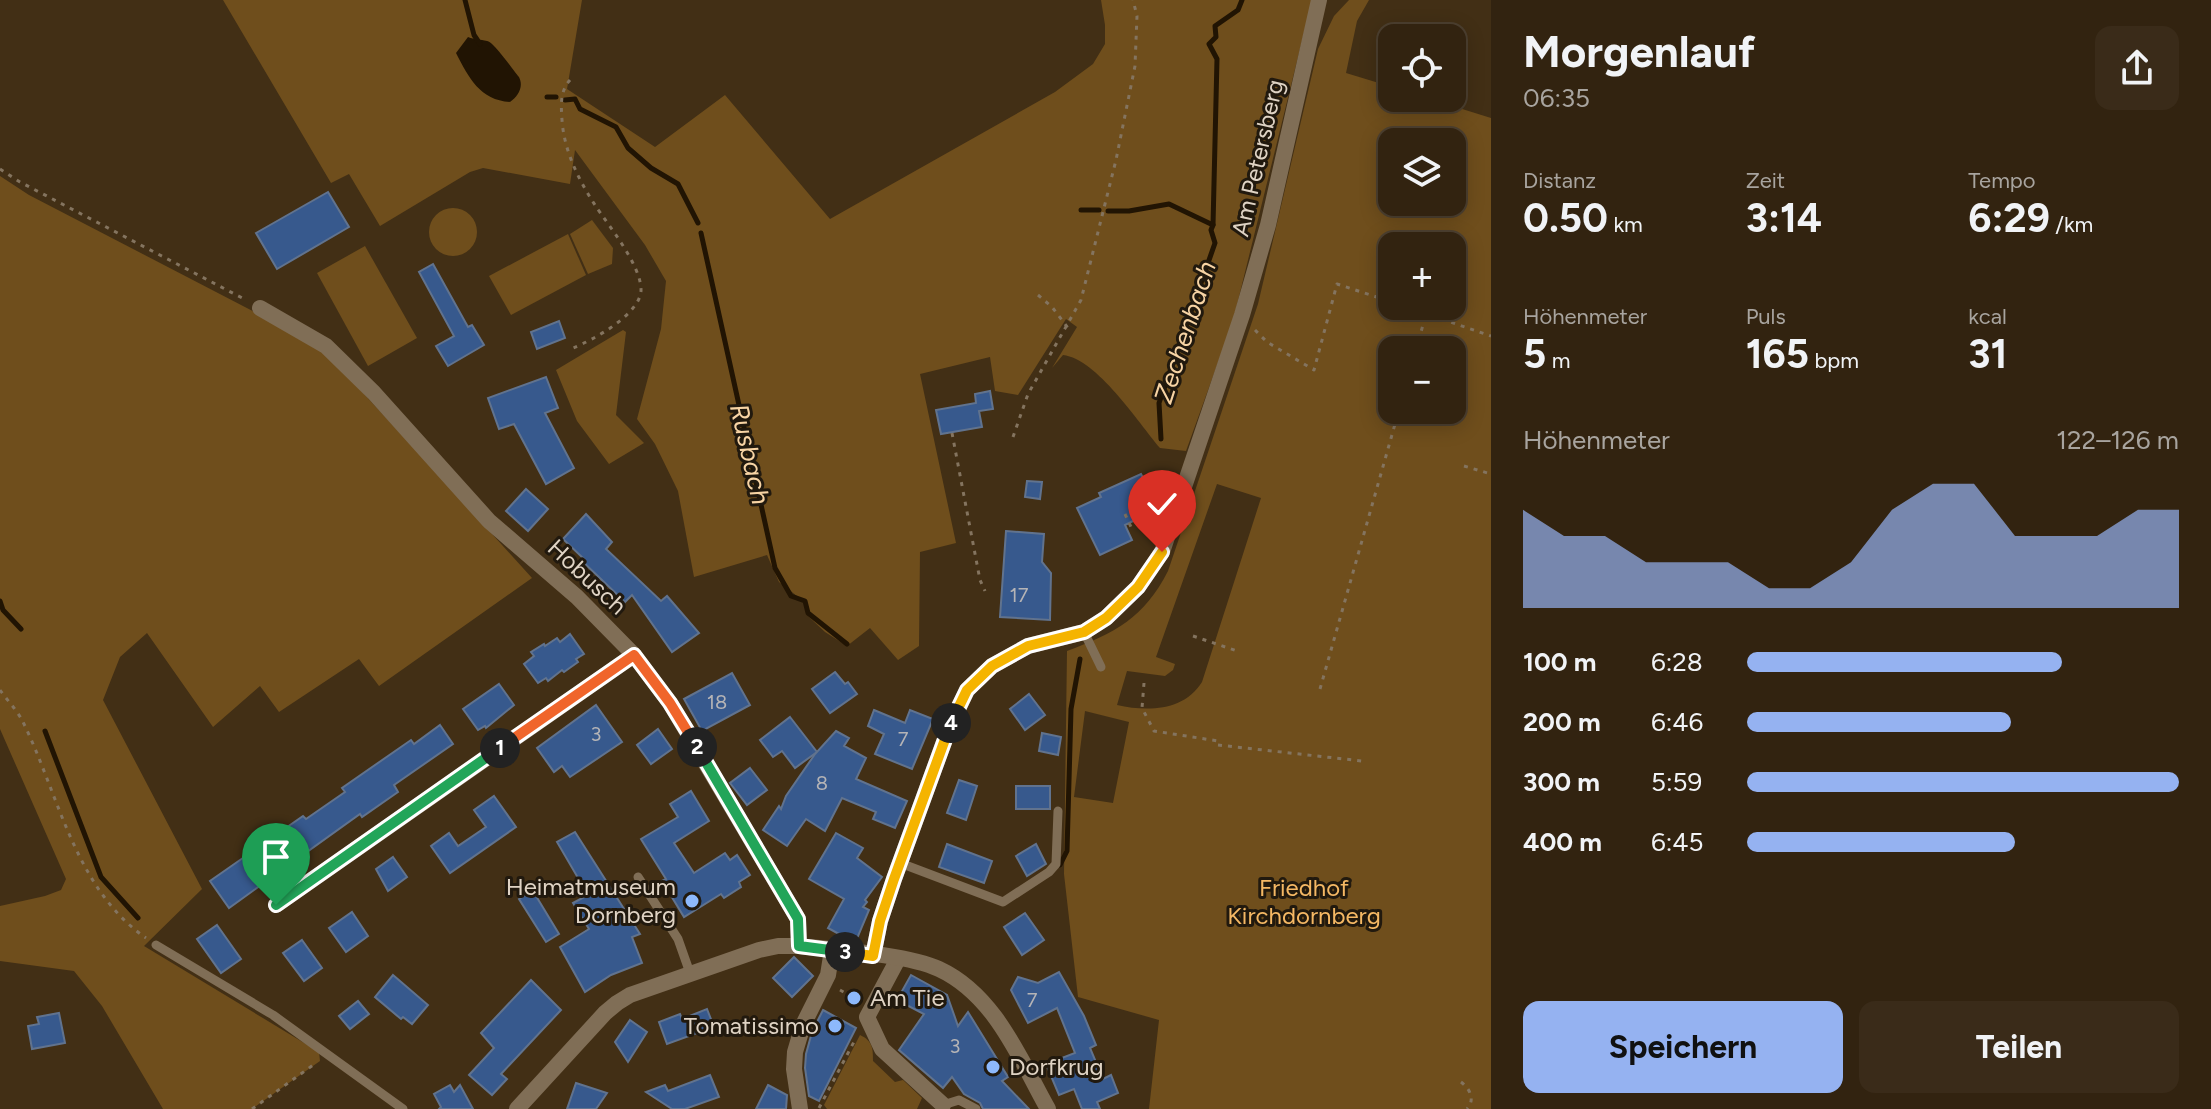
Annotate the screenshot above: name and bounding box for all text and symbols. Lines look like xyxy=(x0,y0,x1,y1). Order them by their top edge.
map controls xyxy=(1378,24,1466,424)
button: locate xyxy=(1378,24,1466,112)
text: Morgenlauf xyxy=(1523,25,1755,78)
button: share xyxy=(2095,26,2179,110)
street label: Am Petersberg xyxy=(1225,77,1290,239)
text: 06:35 xyxy=(1523,82,1590,114)
button: layers xyxy=(1378,128,1466,216)
text: Distanz xyxy=(1523,167,1596,194)
text: Zeit xyxy=(1746,167,1785,194)
text: Tempo xyxy=(1968,167,2036,194)
text: 0.50 xyxy=(1523,194,1608,242)
text: 3:14 xyxy=(1746,194,1822,242)
text: 6:29 xyxy=(1968,194,2050,242)
text: km xyxy=(1608,211,1643,238)
text: /km xyxy=(2050,211,2093,238)
button: + xyxy=(1378,232,1466,320)
water label: Zechenbach xyxy=(1147,257,1223,407)
text: Höhenmeter xyxy=(1523,303,1647,330)
text: Puls xyxy=(1746,303,1786,330)
text: kcal xyxy=(1968,303,2007,330)
text: 5 xyxy=(1523,330,1546,378)
text: 165 xyxy=(1746,330,1809,378)
text: 31 xyxy=(1968,330,2007,378)
button: − xyxy=(1378,336,1466,424)
text: m xyxy=(1546,347,1570,374)
text: bpm xyxy=(1809,347,1859,374)
water label: Rusbach xyxy=(723,401,777,507)
text: Höhenmeter xyxy=(1523,424,1670,456)
text: 122–126 m xyxy=(2056,424,2179,456)
pin xyxy=(1128,470,1196,552)
icon: check xyxy=(1140,482,1184,526)
street label: Hobusch xyxy=(542,533,633,620)
house number: 17 xyxy=(1010,583,1029,607)
text: 100 m xyxy=(1523,646,1597,678)
text: 6:28 xyxy=(1651,646,1703,678)
house number: 18 xyxy=(707,690,727,714)
pin: 4 xyxy=(931,703,971,743)
text: 200 m xyxy=(1523,706,1601,738)
text: 6:46 xyxy=(1651,706,1703,738)
text: 4 xyxy=(944,709,958,736)
house number: 3 xyxy=(591,722,601,746)
pin: 2 xyxy=(677,727,717,767)
house number: 7 xyxy=(898,727,909,751)
pin: 1 xyxy=(480,728,520,768)
text: 2 xyxy=(691,733,703,760)
text: 1 xyxy=(495,734,505,761)
text: 300 m xyxy=(1523,766,1600,798)
text: 5:59 xyxy=(1651,766,1702,798)
house number: 8 xyxy=(816,771,828,795)
pin xyxy=(242,823,310,905)
text: 400 m xyxy=(1523,826,1602,858)
text: 6:45 xyxy=(1651,826,1703,858)
icon: arrive xyxy=(254,835,298,879)
place label: Heimatmuseum Dornberg xyxy=(506,872,676,929)
park label: Friedhof Kirchdornberg xyxy=(1227,873,1381,930)
marker: Heimatmuseum Dornberg xyxy=(683,892,701,910)
pin: 3 xyxy=(825,932,865,972)
text: 3 xyxy=(839,938,851,965)
place label: Am Tie xyxy=(870,983,945,1012)
house number: 7 xyxy=(1027,988,1038,1012)
marker: Am Tie xyxy=(845,989,863,1007)
button: Speichern xyxy=(1523,1001,1843,1093)
button: Teilen xyxy=(1859,1001,2179,1093)
place label: Tomatissimo xyxy=(684,1011,819,1040)
marker: Tomatissimo xyxy=(826,1017,844,1035)
house number: 3 xyxy=(950,1034,960,1058)
place label: Dorfkrug xyxy=(1009,1052,1104,1081)
marker: Dorfkrug xyxy=(984,1058,1002,1076)

